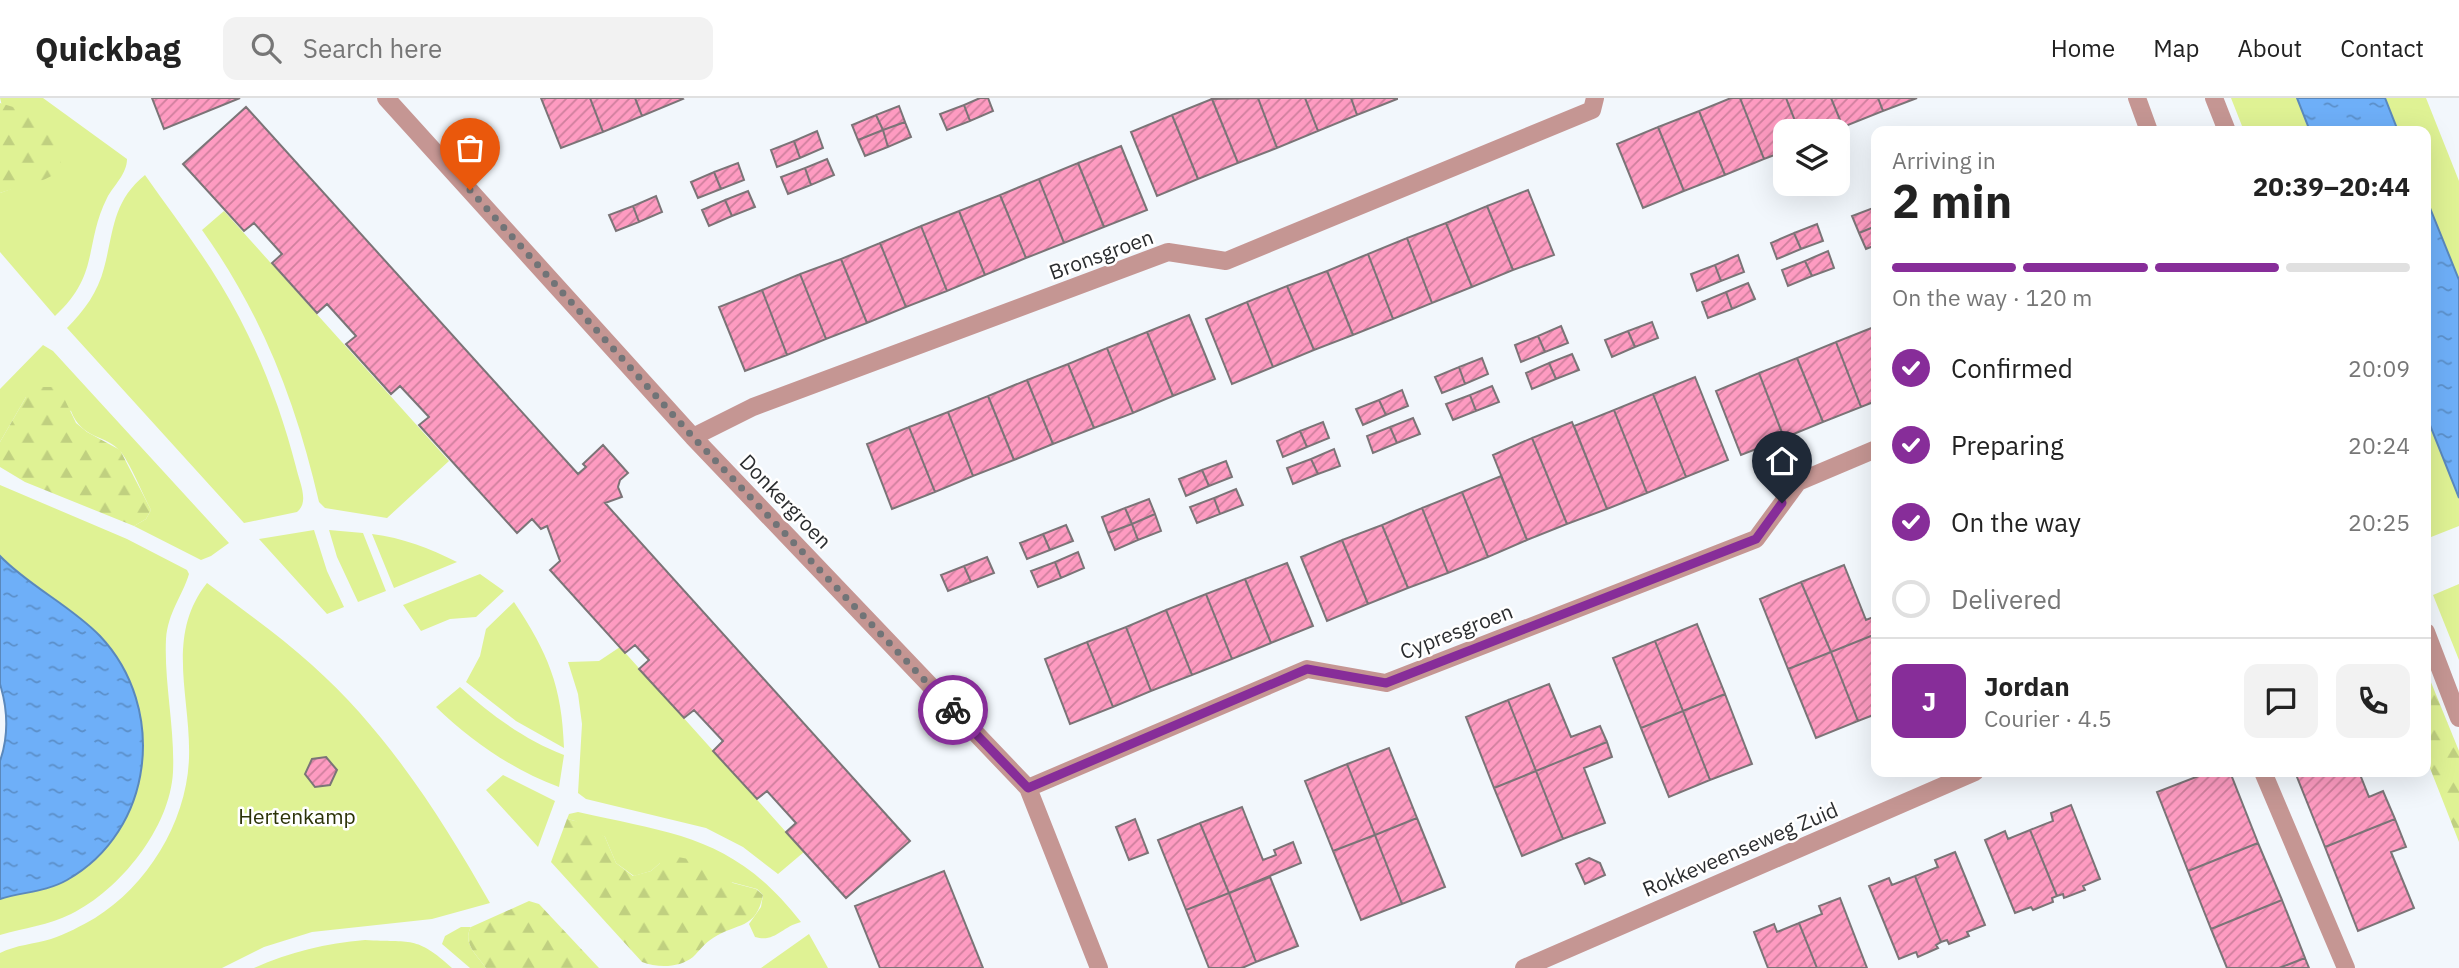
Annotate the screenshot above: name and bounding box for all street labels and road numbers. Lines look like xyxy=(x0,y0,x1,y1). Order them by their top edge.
street label: Bronsgroen xyxy=(1045,222,1157,286)
street label: Donkergroen xyxy=(734,448,838,554)
street label: Cypresgroen xyxy=(1396,597,1516,665)
street label: Rokkeveenseweg Zuid xyxy=(1638,795,1842,903)

